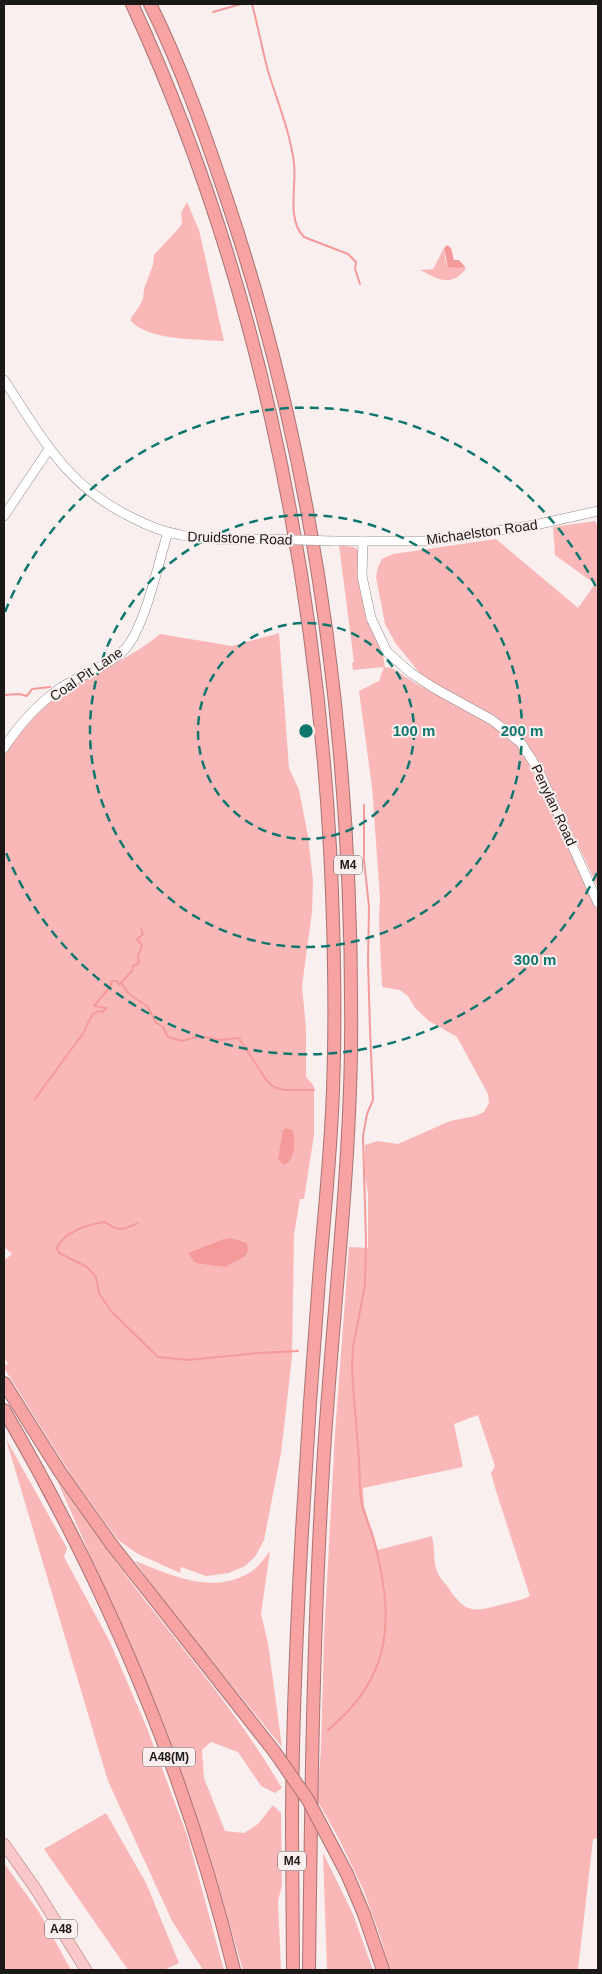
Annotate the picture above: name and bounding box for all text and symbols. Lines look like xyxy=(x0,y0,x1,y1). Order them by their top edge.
street label: Michaelston Road xyxy=(425,516,539,548)
street label: Druidstone Road xyxy=(187,528,293,548)
street label: Coal Pit Lane xyxy=(47,644,125,704)
centre of rings xyxy=(297,722,315,740)
text: 100 m xyxy=(393,722,435,739)
text: 200 m xyxy=(501,722,543,739)
street label: Penylan Road xyxy=(528,762,580,848)
road number: M4 xyxy=(334,856,362,874)
text: 300 m xyxy=(514,951,556,968)
road number: A48(M) xyxy=(143,1748,195,1766)
road number: M4 xyxy=(278,1852,306,1870)
road number: A48 xyxy=(45,1920,77,1938)

